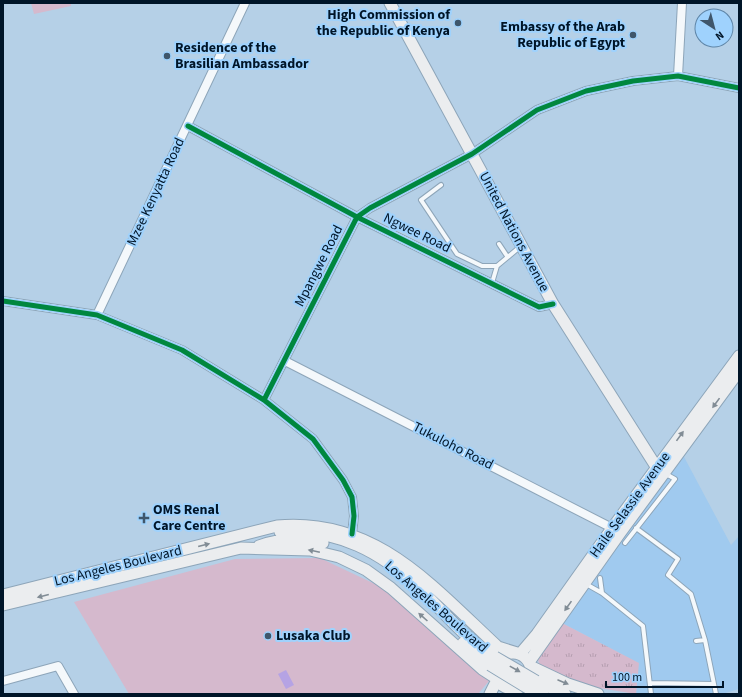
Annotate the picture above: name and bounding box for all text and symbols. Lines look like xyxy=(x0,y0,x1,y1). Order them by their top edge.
place label: High Commission of the Republic of Kenya xyxy=(316,5,451,41)
north arrow xyxy=(694,8,734,48)
place label: Embassy of the Arab Republic of Egypt xyxy=(500,17,626,53)
marker: High Commission of the Republic of Kenya xyxy=(453,18,463,28)
text: N xyxy=(712,27,727,44)
marker: Embassy of the Arab Republic of Egypt xyxy=(628,30,638,40)
place label: Residence of the Brasilian Ambassador xyxy=(175,38,309,74)
marker: Residence of the Brasilian Ambassador xyxy=(162,51,172,61)
street label: Mzee Kenyatta Road xyxy=(122,135,190,249)
street label: United Nations Avenue xyxy=(474,168,554,296)
street label: Ngwee Road xyxy=(380,208,454,258)
street label: Mpangwe Road xyxy=(290,222,348,310)
one-way arrow xyxy=(712,398,720,408)
street label: Tukuloho Road xyxy=(409,417,497,475)
one-way arrow xyxy=(676,431,684,442)
street label: Haile Selassie Avenue xyxy=(585,448,675,562)
place label: OMS Renal Care Centre xyxy=(153,500,225,536)
marker: OMS Renal Care Centre xyxy=(138,512,150,524)
street label: Los Angeles Boulevard xyxy=(52,540,184,592)
one-way arrow xyxy=(198,541,210,547)
one-way arrow xyxy=(308,548,320,554)
street label: Los Angeles Boulevard xyxy=(380,557,492,657)
one-way arrow xyxy=(36,593,49,599)
one-way arrow xyxy=(564,601,572,612)
one-way arrow xyxy=(419,613,428,622)
place label: Lusaka Club xyxy=(276,626,350,646)
marker: Lusaka Club xyxy=(263,631,273,641)
scale bar xyxy=(606,663,723,689)
one-way arrow xyxy=(510,666,521,673)
text: 100 m xyxy=(612,669,642,686)
one-way arrow xyxy=(558,679,569,685)

